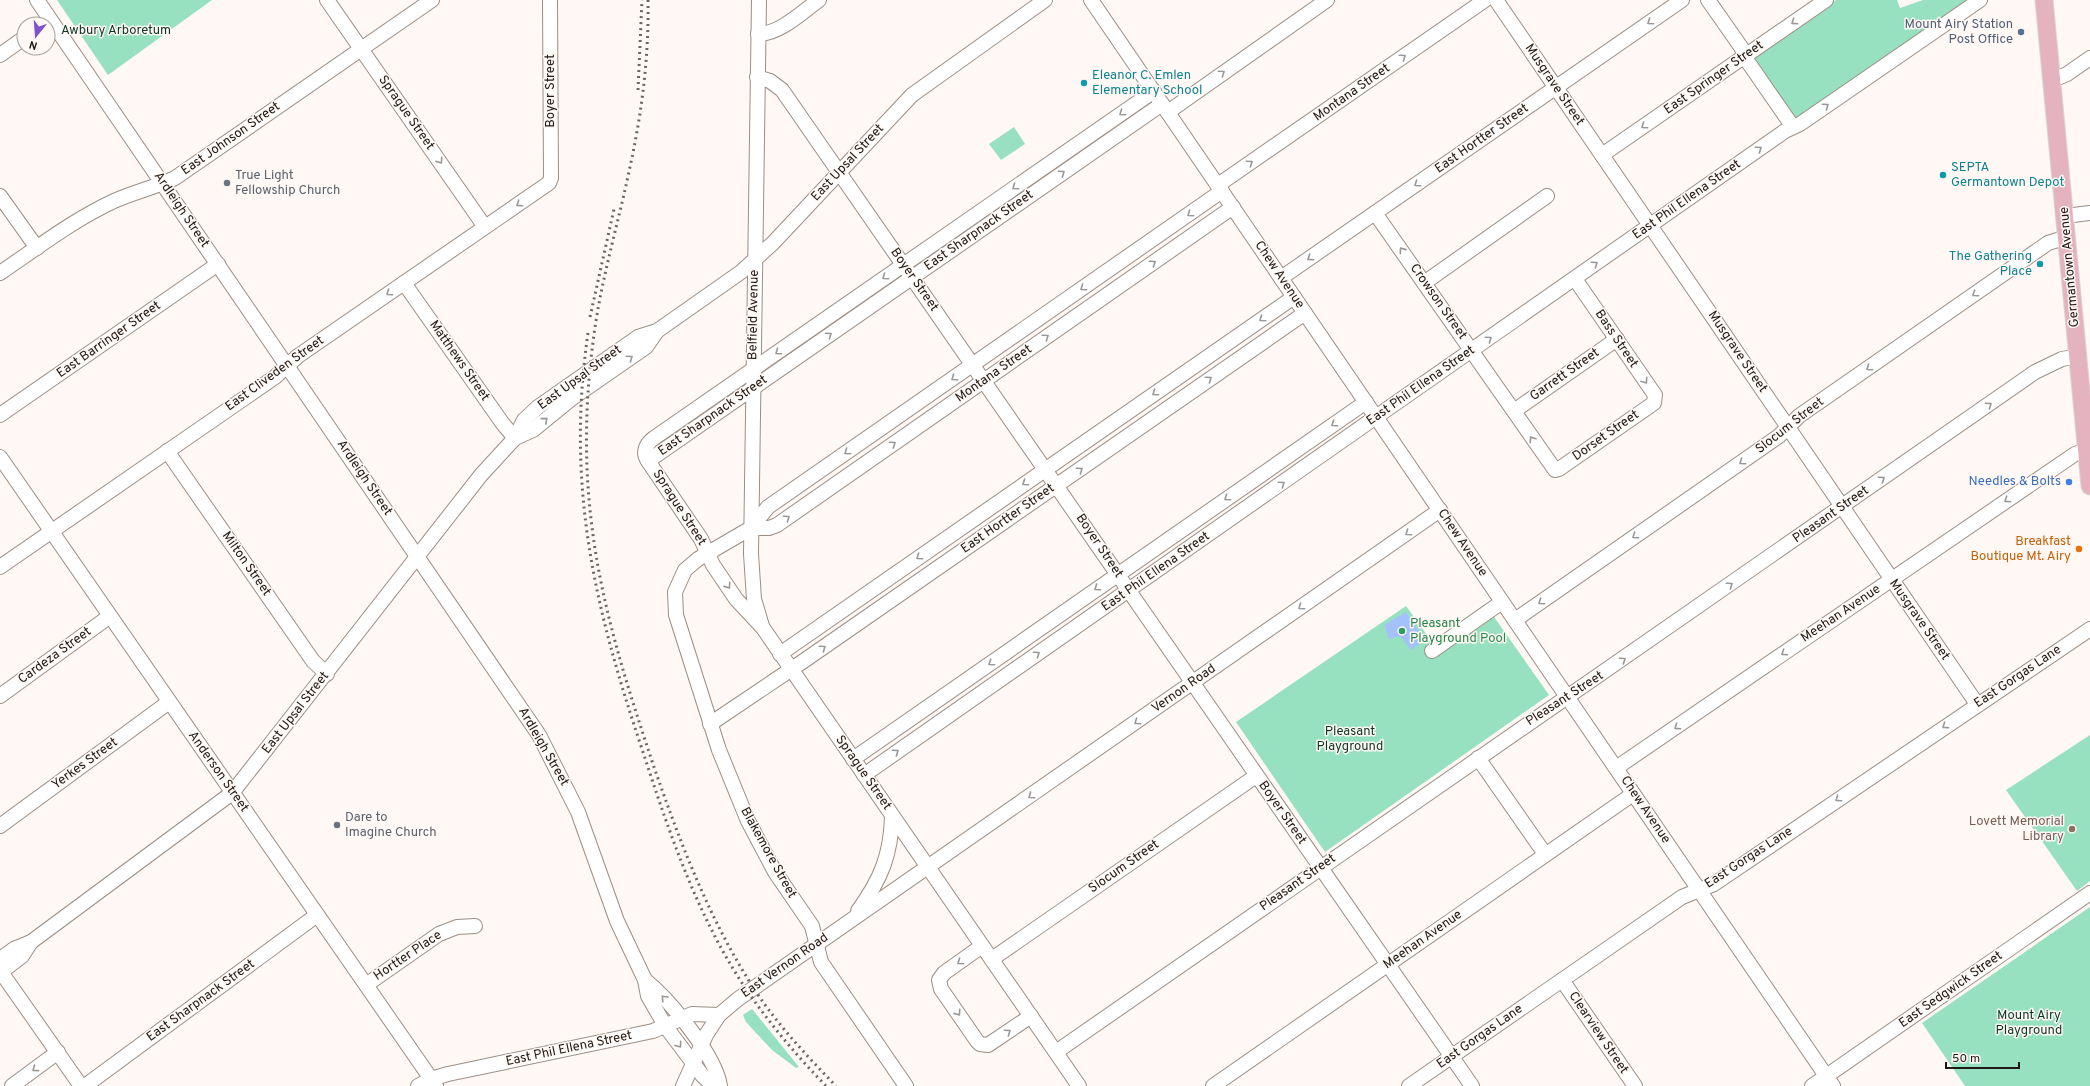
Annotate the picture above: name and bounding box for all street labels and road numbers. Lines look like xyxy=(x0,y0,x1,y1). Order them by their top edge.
street label: East Springer Street xyxy=(1661,38,1767,118)
street label: Musgrave Street xyxy=(1521,41,1587,129)
street label: Boyer Street xyxy=(543,54,559,128)
street label: Montana Street xyxy=(1311,61,1393,125)
street label: Sprague Street xyxy=(374,73,438,153)
street label: East Johnson Street xyxy=(178,99,284,179)
street label: East Hortter Street xyxy=(1432,101,1532,177)
street label: East Upsal Street xyxy=(808,121,888,205)
street label: East Phil Ellena Street xyxy=(1630,157,1744,243)
street label: Ardleigh Street xyxy=(150,169,212,251)
street label: East Sharpnack Street xyxy=(921,187,1037,275)
street label: Germantown Avenue xyxy=(2057,206,2083,328)
street label: Chew Avenue xyxy=(1251,238,1307,312)
street label: Boyer Street xyxy=(886,245,942,315)
street label: Crowson Street xyxy=(1406,261,1470,343)
street label: Belfield Avenue xyxy=(745,270,763,360)
street label: East Barringer Street xyxy=(54,298,164,382)
street label: Bass Street xyxy=(1591,307,1641,371)
street label: Musgrave Street xyxy=(1704,308,1770,396)
street label: Matthews Street xyxy=(425,318,493,404)
street label: East Cliveden Street xyxy=(223,333,328,415)
street label: East Upsal Street xyxy=(535,342,625,414)
street label: Montana Street xyxy=(953,342,1035,406)
street label: East Phil Ellena Street xyxy=(1364,343,1478,429)
street label: Garrett Street xyxy=(1527,345,1603,405)
street label: East Sharpnack Street xyxy=(655,372,771,460)
street label: Slocum Street xyxy=(1753,394,1827,458)
street label: Dorset Street xyxy=(1570,407,1642,465)
street label: Ardleigh Street xyxy=(333,437,395,519)
street label: Sprague Street xyxy=(649,467,710,549)
street label: East Hortter Street xyxy=(958,481,1058,557)
street label: Pleasant Street xyxy=(1790,483,1872,547)
street label: Chew Avenue xyxy=(1434,506,1490,580)
street label: Boyer Street xyxy=(1072,511,1126,581)
street label: Milton Street xyxy=(218,529,274,599)
street label: East Phil Ellena Street xyxy=(1099,529,1213,615)
street label: Musgrave Street xyxy=(1885,576,1953,664)
street label: Meehan Avenue xyxy=(1798,582,1884,646)
street label: Cardeza Street xyxy=(15,624,95,688)
street label: East Gorgas Lane xyxy=(1971,642,2065,712)
street label: Vernon Road xyxy=(1149,661,1219,717)
street label: Pleasant Street xyxy=(1523,668,1607,730)
street label: East Upsal Street xyxy=(259,669,333,757)
street label: Ardleigh Street xyxy=(514,705,572,789)
street label: Anderson Street xyxy=(184,728,252,816)
street label: Sprague Street xyxy=(831,733,895,813)
street label: Yerkes Street xyxy=(49,735,121,793)
street label: Chew Avenue xyxy=(1617,773,1673,847)
street label: Boyer Street xyxy=(1254,778,1310,848)
street label: Blakemore Street xyxy=(736,805,800,901)
street label: East Gorgas Lane xyxy=(1702,824,1796,892)
street label: Slocum Street xyxy=(1086,837,1162,897)
street label: Pleasant Street xyxy=(1257,851,1339,915)
street label: Meehan Avenue xyxy=(1381,907,1465,973)
street label: Hortter Place xyxy=(371,927,445,985)
street label: East Vernon Road xyxy=(738,930,832,1002)
street label: East Sedgwick Street xyxy=(1896,948,2006,1032)
street label: East Sharpnack Street xyxy=(144,956,258,1046)
street label: Clearview Street xyxy=(1565,989,1631,1077)
street label: East Gorgas Lane xyxy=(1434,1001,1526,1073)
street label: East Phil Ellena Street xyxy=(504,1028,634,1070)

